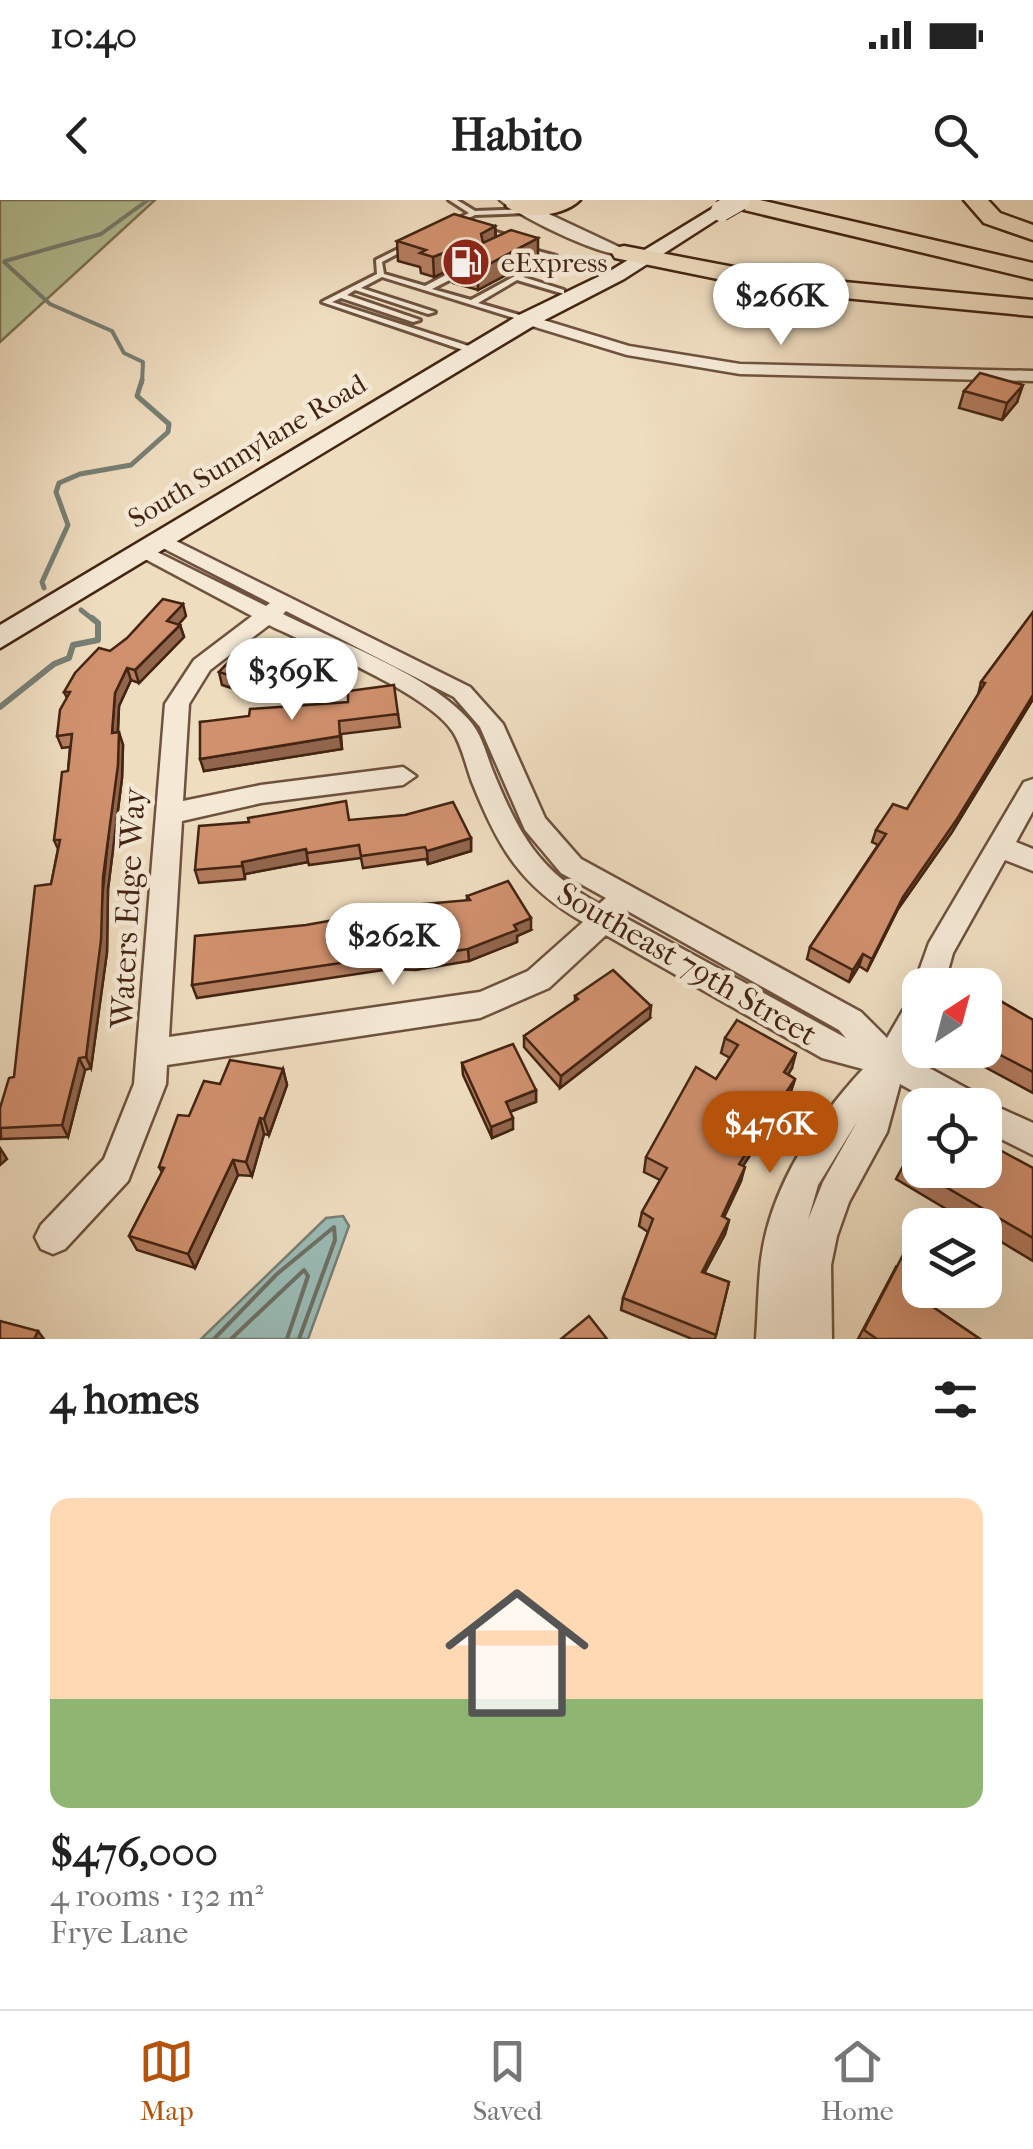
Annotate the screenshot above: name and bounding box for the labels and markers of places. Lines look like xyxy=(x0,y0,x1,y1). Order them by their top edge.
fuel station icon: eExpress xyxy=(440,236,492,288)
place label: eExpress xyxy=(501,246,608,279)
pin: $266K xyxy=(711,263,851,348)
pin: $369K xyxy=(222,638,362,723)
pin: $262K xyxy=(323,903,463,988)
pin: $476K xyxy=(700,1091,840,1176)

